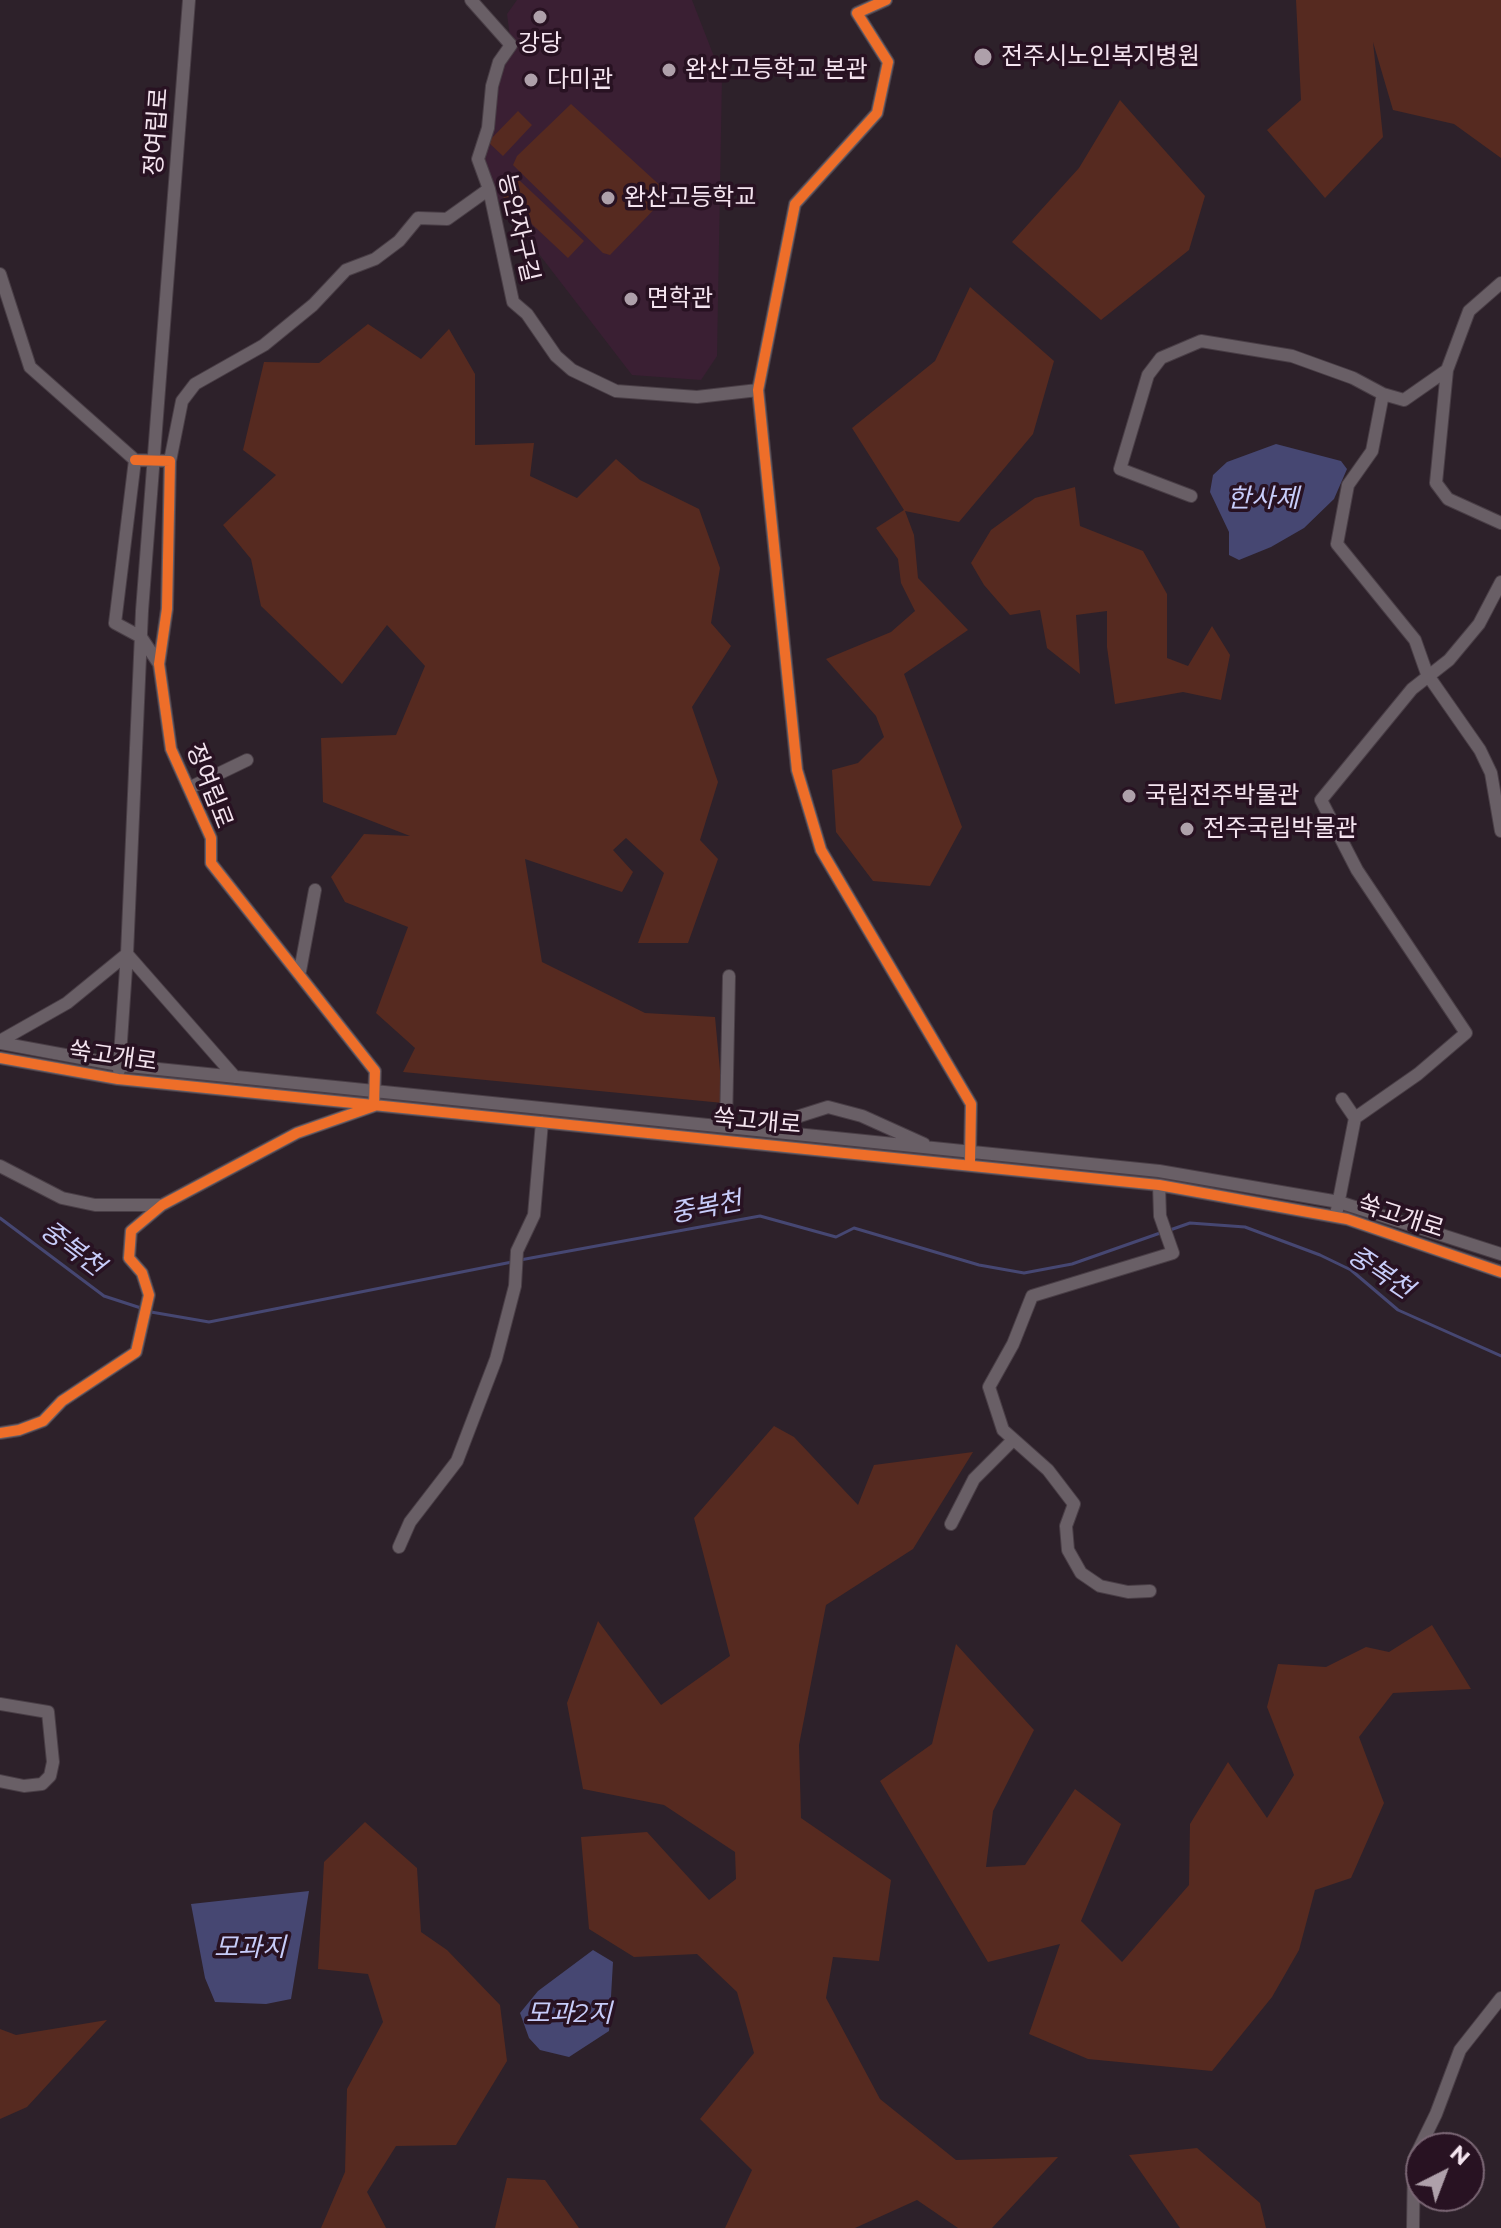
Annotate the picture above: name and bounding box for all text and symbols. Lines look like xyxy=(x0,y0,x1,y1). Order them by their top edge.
marker: 강당 xyxy=(531,8,549,26)
place label: 강당 xyxy=(518,30,562,58)
place label: 전주시노인복지병원 xyxy=(1001,43,1200,71)
marker: 전주시노인복지병원 xyxy=(972,46,994,68)
place label: 완산고등학교 본관 xyxy=(685,56,868,84)
marker: 완산고등학교 본관 xyxy=(660,61,678,79)
place label: 다미관 xyxy=(547,66,613,94)
marker: 다미관 xyxy=(522,71,540,89)
street label: 정여립로 xyxy=(140,87,174,177)
street label: 능안자구길 xyxy=(492,171,544,285)
place label: 완산고등학교 xyxy=(624,184,756,212)
marker: 완산고등학교 xyxy=(599,189,617,207)
place label: 면학관 xyxy=(647,285,713,313)
marker: 면학관 xyxy=(622,290,640,308)
water label: 한사제 xyxy=(1227,483,1299,515)
street label: 정여립로 xyxy=(180,740,238,832)
place label: 국립전주박물관 xyxy=(1145,782,1300,810)
marker: 국립전주박물관 xyxy=(1120,787,1138,805)
place label: 전주국립박물관 xyxy=(1203,815,1358,843)
marker: 전주국립박물관 xyxy=(1178,820,1196,838)
street label: 쑥고개로 xyxy=(67,1037,159,1077)
street label: 쑥고개로 xyxy=(712,1104,802,1140)
water label: 중복천 xyxy=(668,1186,744,1230)
street label: 쑥고개로 xyxy=(1355,1190,1447,1244)
water label: 중복천 xyxy=(34,1215,110,1283)
water label: 중복천 xyxy=(1342,1240,1418,1306)
water label: 모과지 xyxy=(214,1932,286,1964)
water label: 모과2지 xyxy=(526,1998,612,2030)
north arrow xyxy=(1405,2132,1485,2212)
text: N xyxy=(1444,2139,1476,2171)

